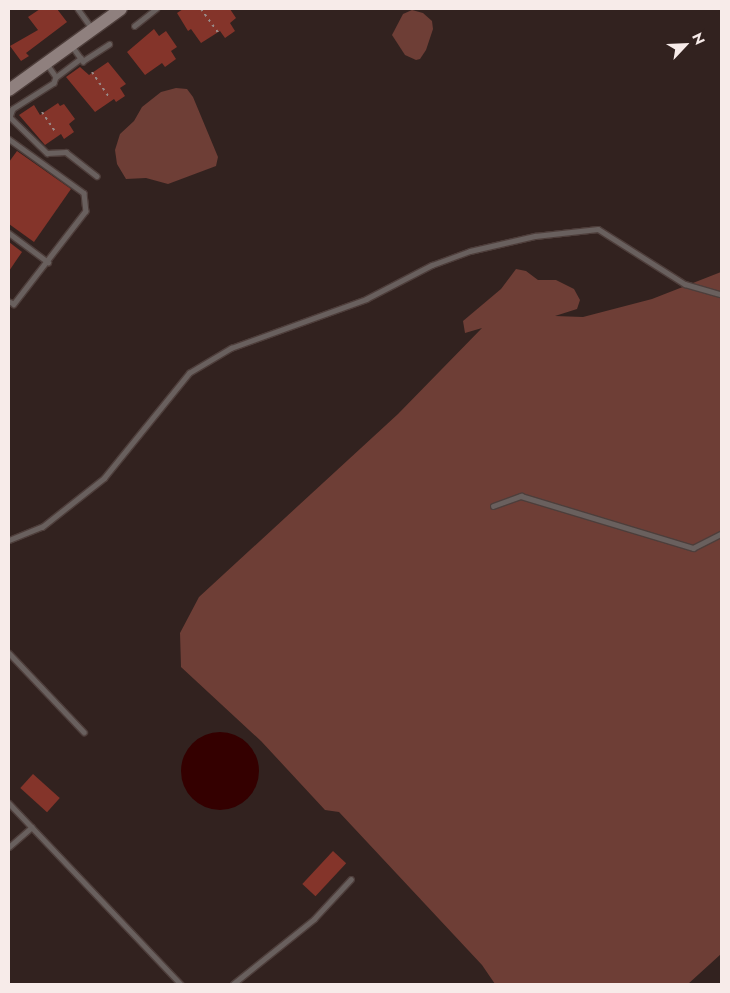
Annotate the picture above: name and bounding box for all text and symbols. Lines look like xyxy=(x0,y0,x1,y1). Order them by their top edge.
north arrow xyxy=(660,20,710,70)
text: N xyxy=(687,29,710,48)

